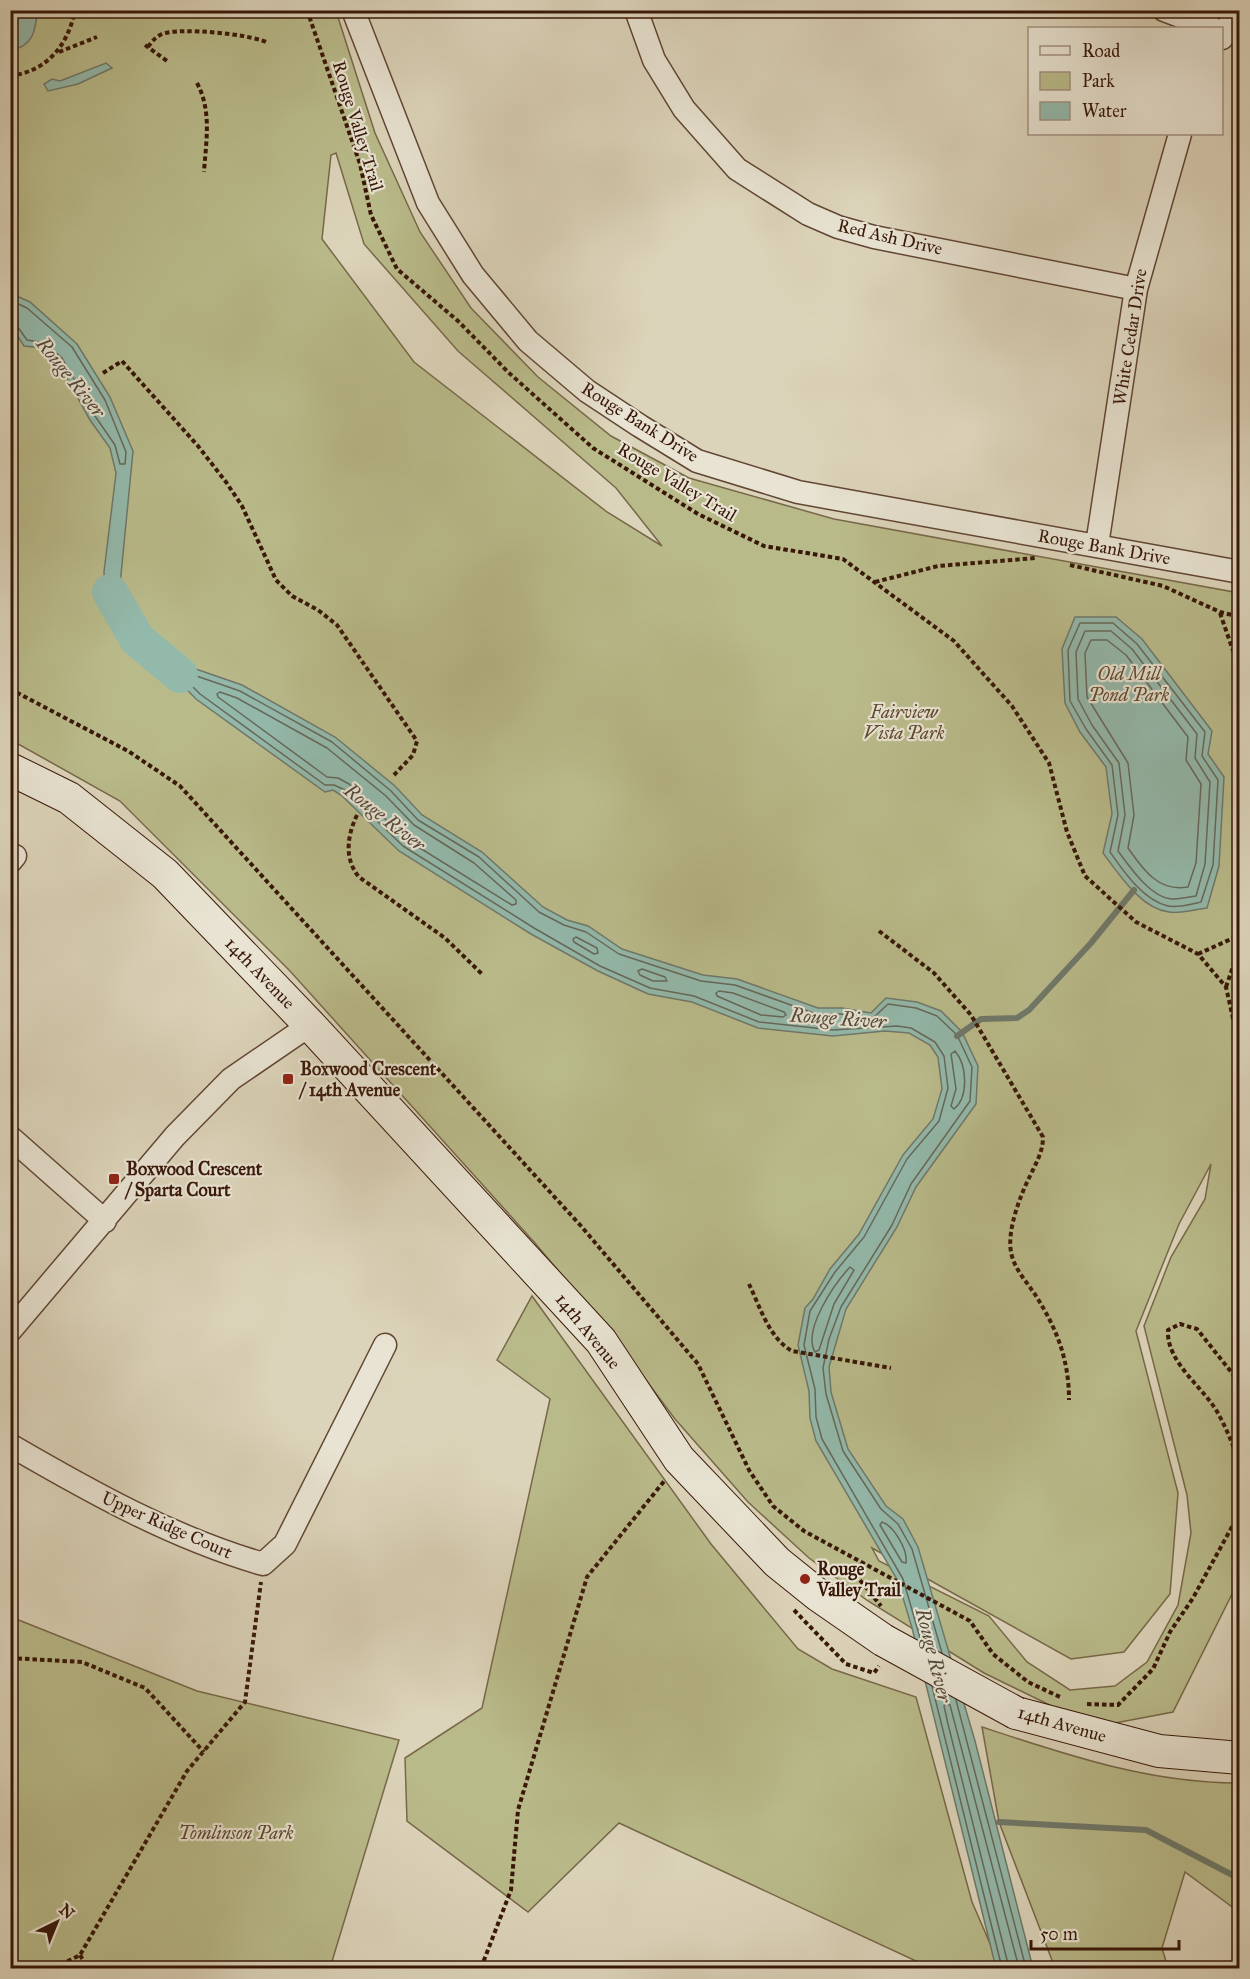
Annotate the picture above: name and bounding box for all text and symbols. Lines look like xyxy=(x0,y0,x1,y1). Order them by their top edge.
legend xyxy=(1028,27,1223,135)
text: Road xyxy=(1082,40,1120,62)
street label: Rouge Valley Trail xyxy=(327,58,388,194)
text: Park xyxy=(1082,70,1115,92)
text: Water xyxy=(1082,100,1127,122)
street label: Red Ash Drive xyxy=(835,214,945,260)
street label: White Cedar Drive xyxy=(1108,267,1152,407)
water label: Rouge River xyxy=(31,331,112,423)
street label: Rouge Bank Drive xyxy=(577,377,703,468)
street label: Rouge Valley Trail xyxy=(613,438,741,527)
street label: Rouge Bank Drive xyxy=(1036,525,1172,570)
park label: Old Mill Pond Park xyxy=(1089,663,1169,706)
park label: Fairview Vista Park xyxy=(864,701,944,744)
water label: Rouge River xyxy=(339,777,432,857)
street label: 14th Avenue xyxy=(220,932,300,1014)
water label: Rouge River xyxy=(788,1003,889,1033)
place label: Boxwood Crescent / 14th Avenue xyxy=(298,1058,437,1102)
marker: Boxwood Crescent / 14th Avenue xyxy=(281,1072,295,1086)
place label: Boxwood Crescent / Sparta Court xyxy=(124,1158,263,1202)
marker: Boxwood Crescent / Sparta Court xyxy=(107,1172,121,1186)
street label: 14th Avenue xyxy=(551,1289,625,1373)
street label: Upper Ridge Court xyxy=(98,1486,236,1565)
place label: Rouge Valley Trail xyxy=(816,1558,902,1602)
marker: Rouge Valley Trail xyxy=(798,1572,812,1586)
water label: Rouge River xyxy=(910,1604,958,1706)
street label: 14th Avenue xyxy=(1015,1701,1109,1747)
park label: Tomlinson Park xyxy=(178,1822,294,1844)
north arrow xyxy=(27,1892,87,1952)
text: N xyxy=(55,1900,79,1923)
scale bar xyxy=(1031,1913,1180,1951)
text: 50 m xyxy=(1040,1923,1078,1945)

